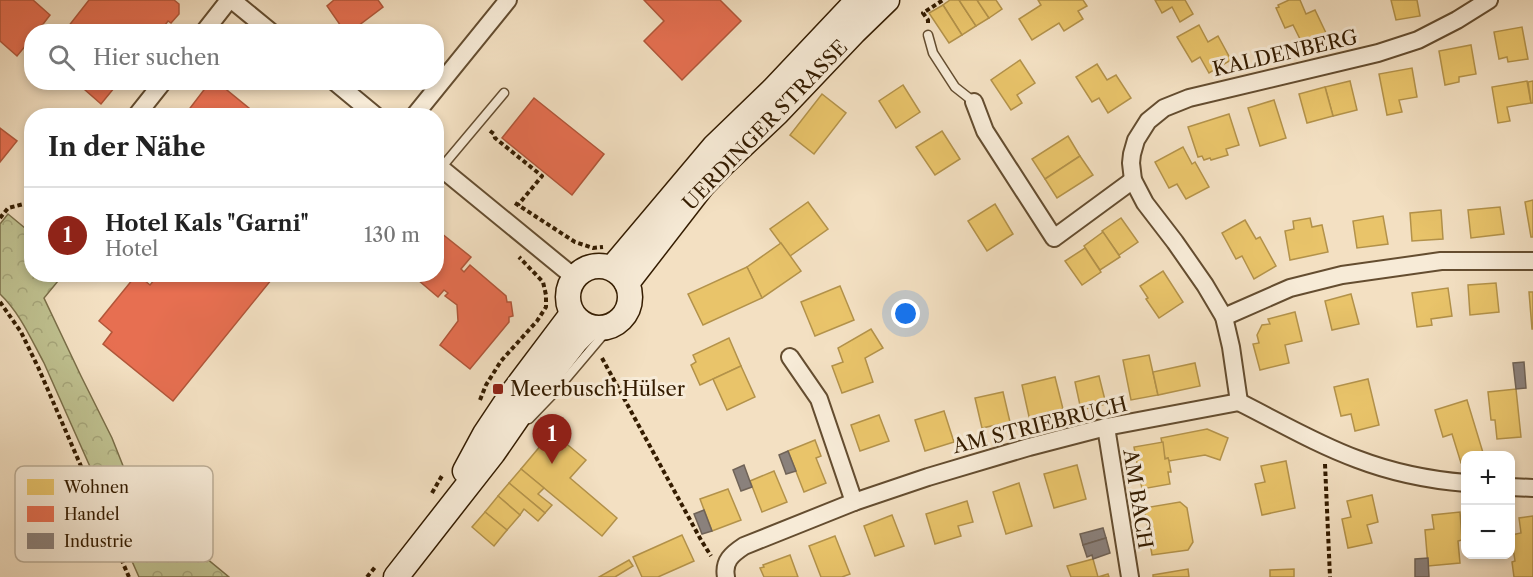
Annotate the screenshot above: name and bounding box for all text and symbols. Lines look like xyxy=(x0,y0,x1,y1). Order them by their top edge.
search box xyxy=(24,24,444,90)
street label: KALDENBERG xyxy=(1210,25,1360,81)
street label: UERDINGER STRASSE xyxy=(678,35,852,215)
icon: search xyxy=(45,41,78,74)
text: Hier suchen xyxy=(93,44,220,71)
text: In der Nähe xyxy=(48,131,205,163)
text: Hotel Kals "Garni" xyxy=(105,210,309,237)
text: 1 xyxy=(63,223,72,247)
text: 130 m xyxy=(364,223,420,247)
text: Hotel xyxy=(105,237,158,261)
your location xyxy=(891,299,920,328)
place label: Meerbusch Hülser xyxy=(510,377,686,401)
marker: Meerbusch Hülser xyxy=(491,382,505,396)
street label: AM STRIEBRUCH xyxy=(949,392,1130,459)
pin: 1 xyxy=(532,414,572,464)
street label: AM BACH xyxy=(1118,446,1158,551)
map controls xyxy=(1461,451,1515,559)
button: + xyxy=(1461,451,1515,505)
legend xyxy=(15,466,213,562)
text: Wohnen xyxy=(63,477,129,497)
text: Handel xyxy=(64,504,120,524)
button: − xyxy=(1461,505,1515,559)
text: Industrie xyxy=(64,531,133,551)

